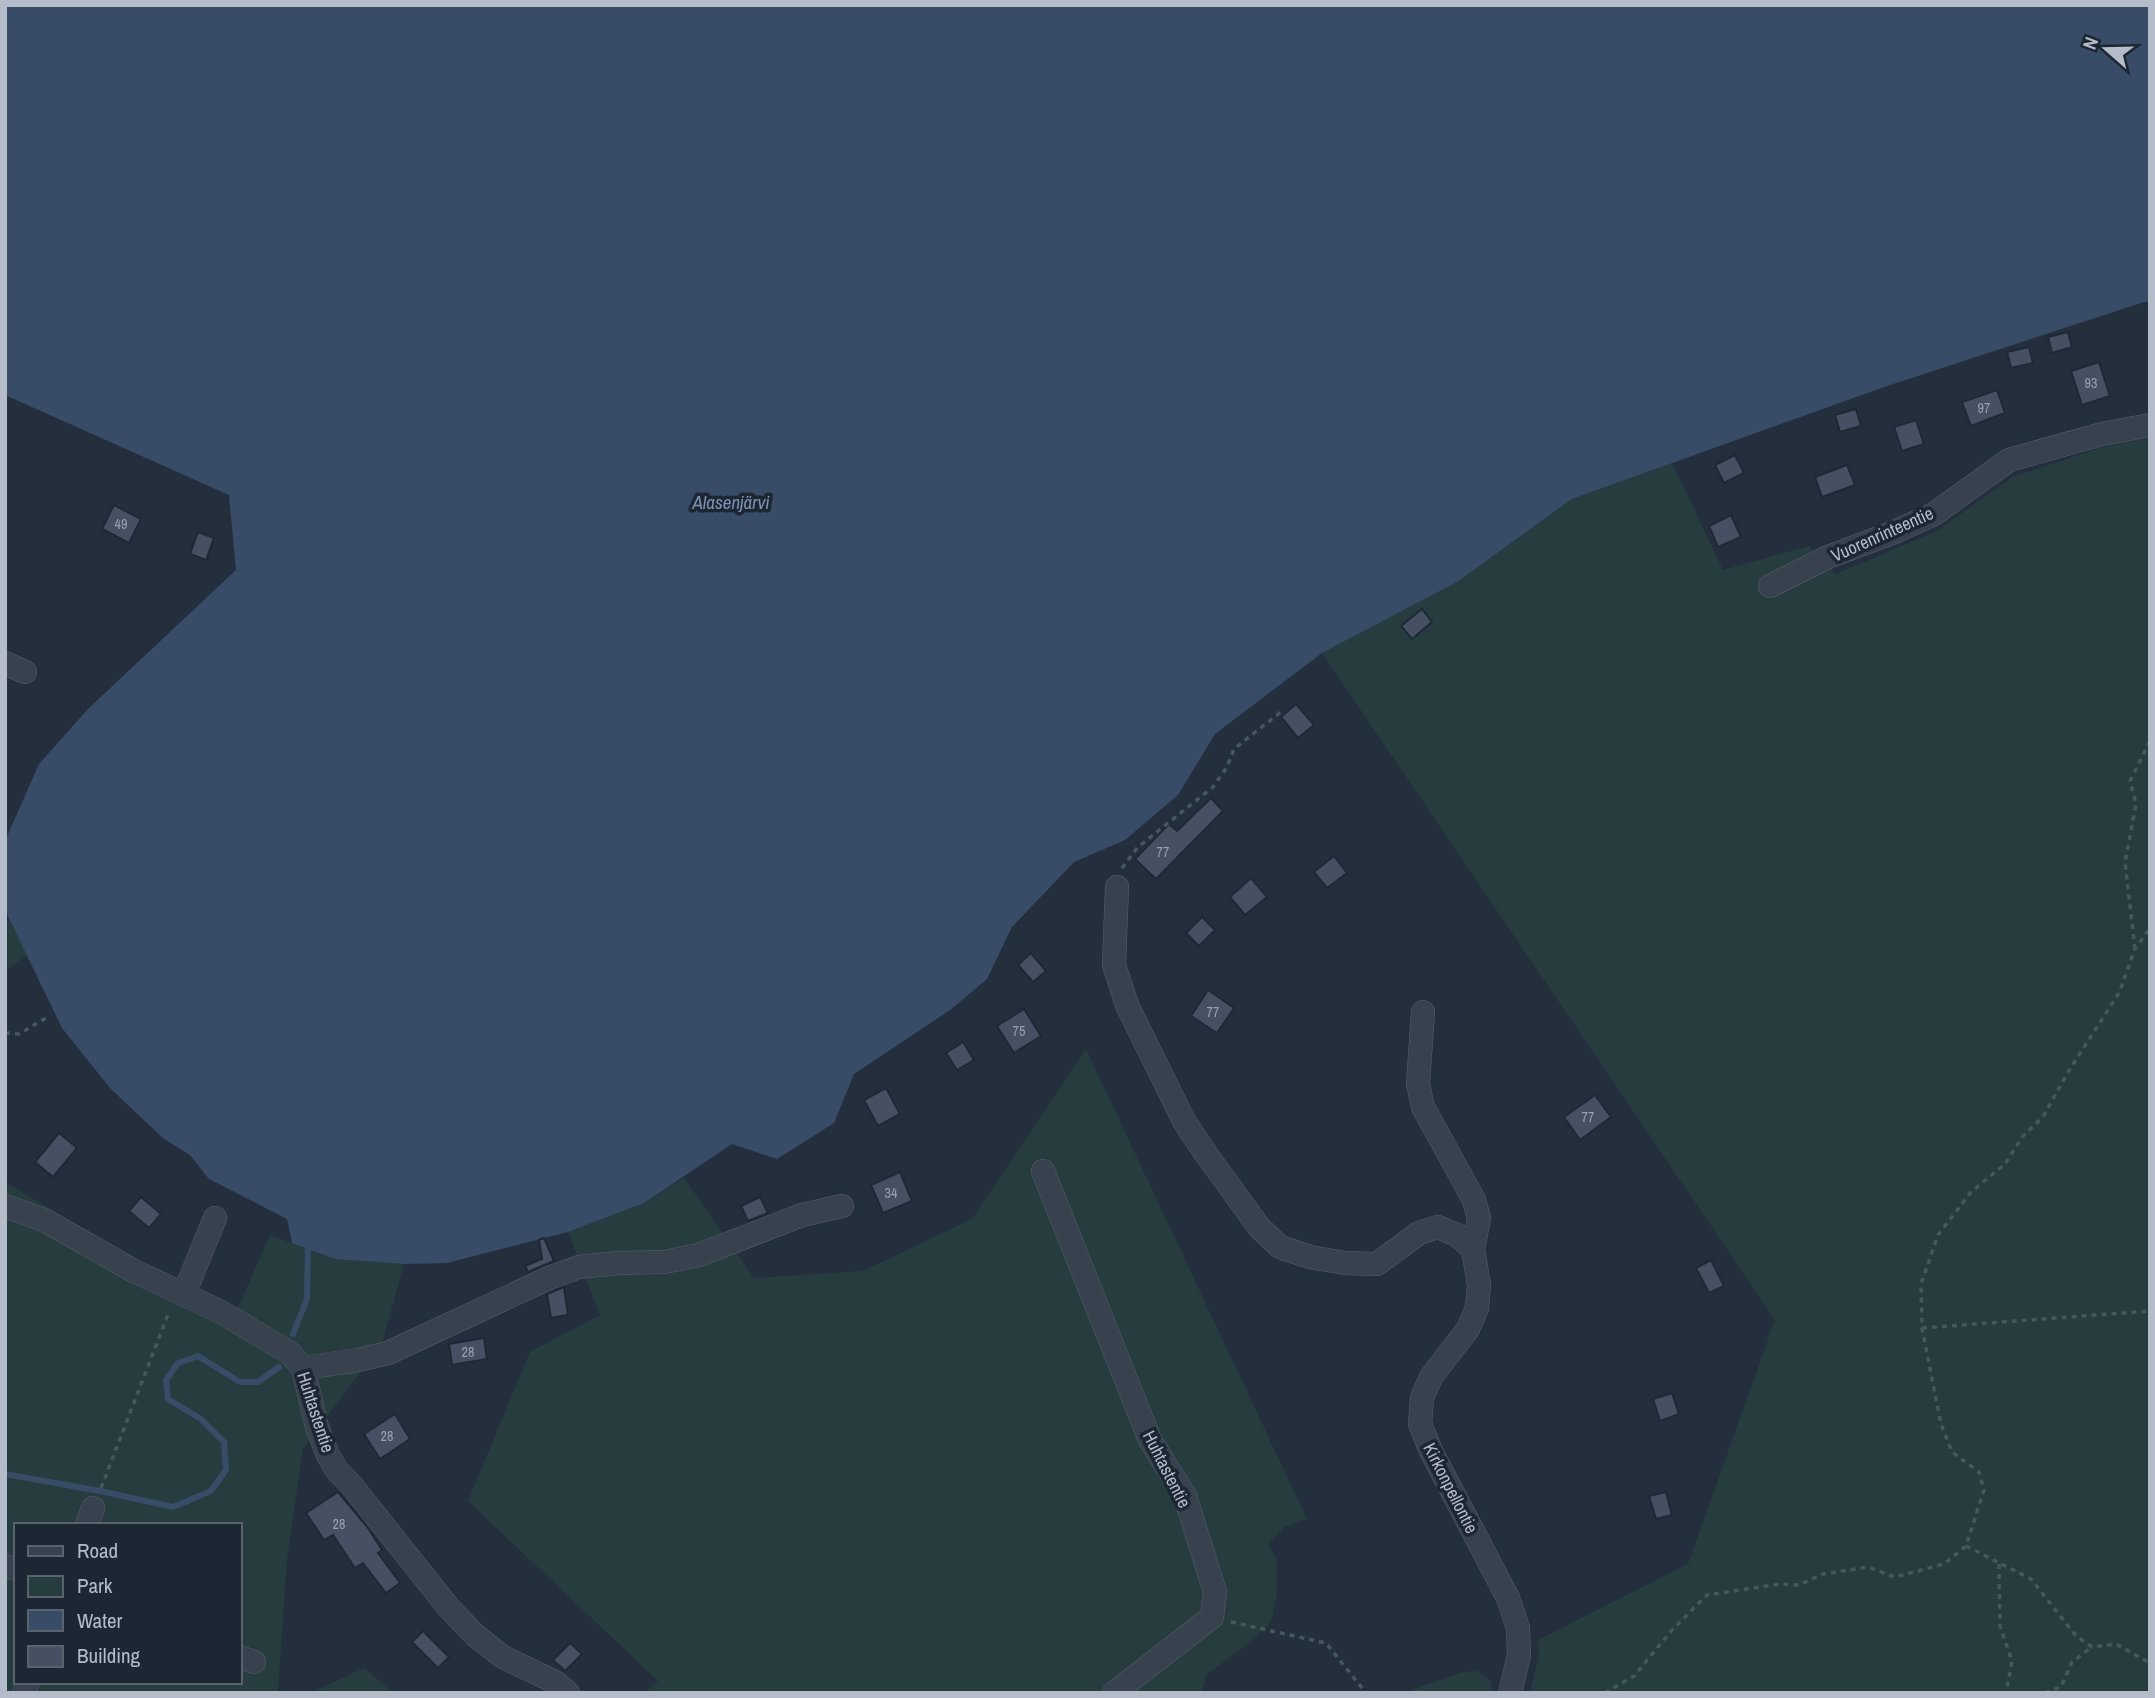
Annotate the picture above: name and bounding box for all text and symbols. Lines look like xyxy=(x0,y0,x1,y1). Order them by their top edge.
north arrow xyxy=(2071,14,2141,84)
text: N xyxy=(2076,33,2104,53)
house number: 93 xyxy=(2085,374,2097,392)
house number: 97 xyxy=(1978,399,1990,417)
water label: Alasenjärvi xyxy=(691,489,770,515)
street label: Vuorenrinteentie xyxy=(1827,500,1937,568)
house number: 49 xyxy=(115,515,127,533)
house number: 77 xyxy=(1157,843,1169,861)
house number: 77 xyxy=(1207,1003,1219,1021)
house number: 75 xyxy=(1013,1022,1025,1040)
house number: 77 xyxy=(1582,1108,1594,1126)
house number: 34 xyxy=(885,1184,898,1202)
house number: 28 xyxy=(462,1343,474,1361)
street label: Huhtastentie xyxy=(291,1368,341,1456)
street label: Huhtastentie xyxy=(1137,1426,1197,1512)
house number: 28 xyxy=(381,1427,393,1445)
street label: Kirkonpellontie xyxy=(1418,1438,1484,1538)
house number: 28 xyxy=(333,1515,345,1533)
legend xyxy=(14,1523,242,1684)
text: Road xyxy=(77,1536,118,1565)
text: Park xyxy=(77,1571,113,1600)
text: Water xyxy=(77,1606,123,1635)
text: Building xyxy=(77,1641,141,1670)

